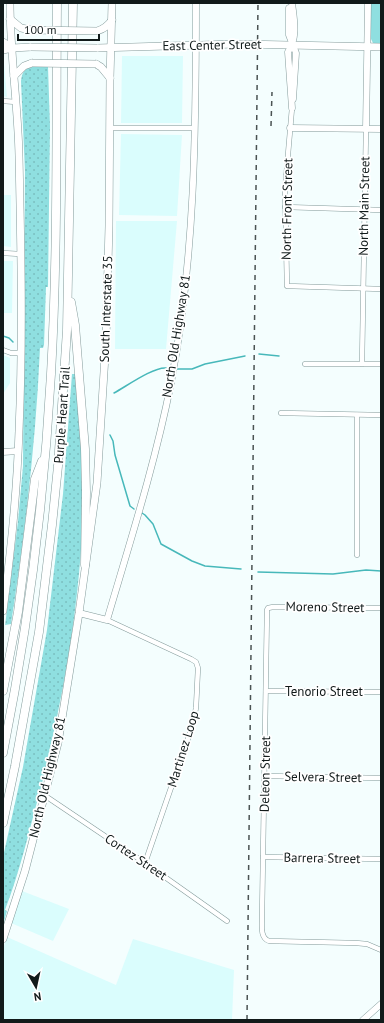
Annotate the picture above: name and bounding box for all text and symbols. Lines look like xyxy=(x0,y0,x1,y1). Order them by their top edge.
scale bar xyxy=(18,16,99,42)
text: 100 m xyxy=(24,22,57,37)
street label: East Center Street xyxy=(162,36,262,54)
street label: North Main Street xyxy=(355,156,373,256)
street label: North Front Street xyxy=(278,157,296,260)
street label: South Interstate 35 xyxy=(96,255,116,363)
street label: North Old Highway 81 xyxy=(158,273,194,399)
street label: Purple Heart Trail xyxy=(50,366,74,464)
street label: Moreno Street xyxy=(285,598,365,616)
street label: Tenorio Street xyxy=(285,683,363,700)
street label: Martinez Loop xyxy=(163,709,203,789)
street label: North Old Highway 81 xyxy=(25,715,69,839)
street label: Deleon Street xyxy=(256,735,274,812)
street label: Selvera Street xyxy=(284,768,363,786)
street label: Cortez Street xyxy=(102,830,171,884)
street label: Barrera Street xyxy=(283,849,361,867)
north arrow xyxy=(16,967,56,1007)
text: N xyxy=(33,989,42,1004)

